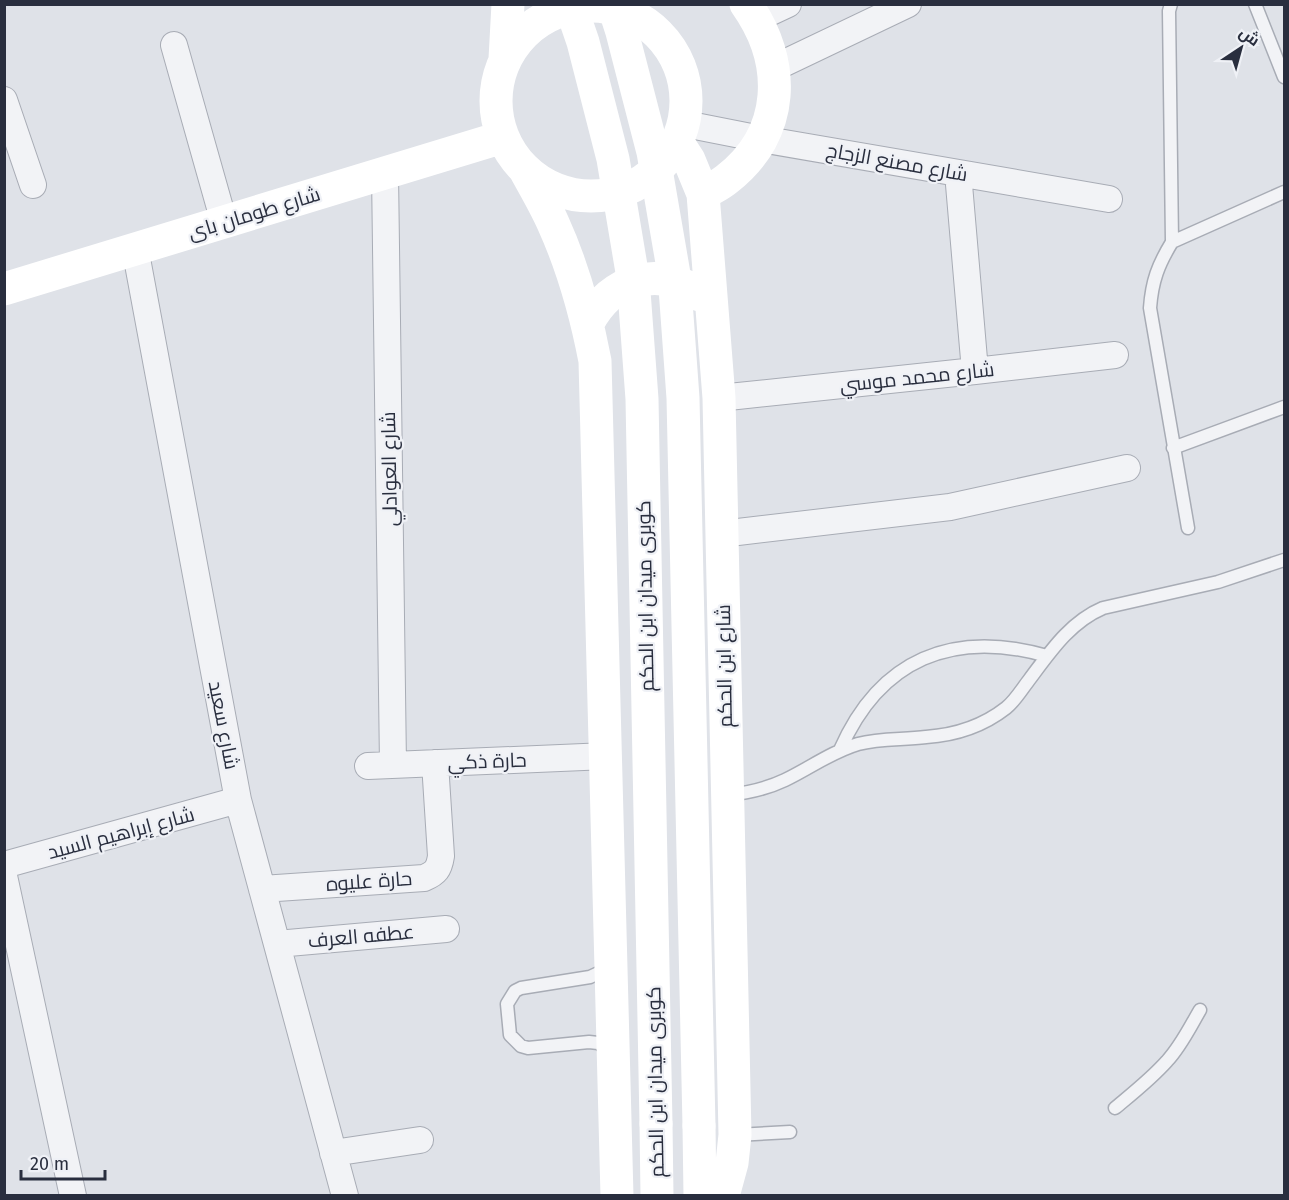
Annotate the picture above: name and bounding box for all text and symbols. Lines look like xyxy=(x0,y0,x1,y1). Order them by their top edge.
north arrow xyxy=(1211,18,1271,78)
text: ش xyxy=(1236,23,1263,50)
street label: شارع مصنع الزجاج xyxy=(824,138,970,188)
street label: شارع طومان باى xyxy=(185,181,324,246)
street label: شارع محمد موسي xyxy=(839,357,996,400)
street label: شارع العوادلي xyxy=(376,411,406,527)
street label: كوبرى ميدان ابن الحكم xyxy=(631,500,661,692)
street label: شارع ابن الحكم xyxy=(711,604,739,728)
street label: شارع سعيد xyxy=(202,679,244,772)
street label: حارة ذكي xyxy=(447,748,527,778)
street label: شارع إبراهيم السيد xyxy=(45,802,198,866)
street label: حارة عليوه xyxy=(325,866,413,896)
street label: عطفه العرف xyxy=(307,919,415,953)
street label: كوبرى ميدان ابن الحكم xyxy=(641,986,671,1178)
scale bar xyxy=(21,1143,105,1181)
text: 20 m xyxy=(30,1153,69,1175)

